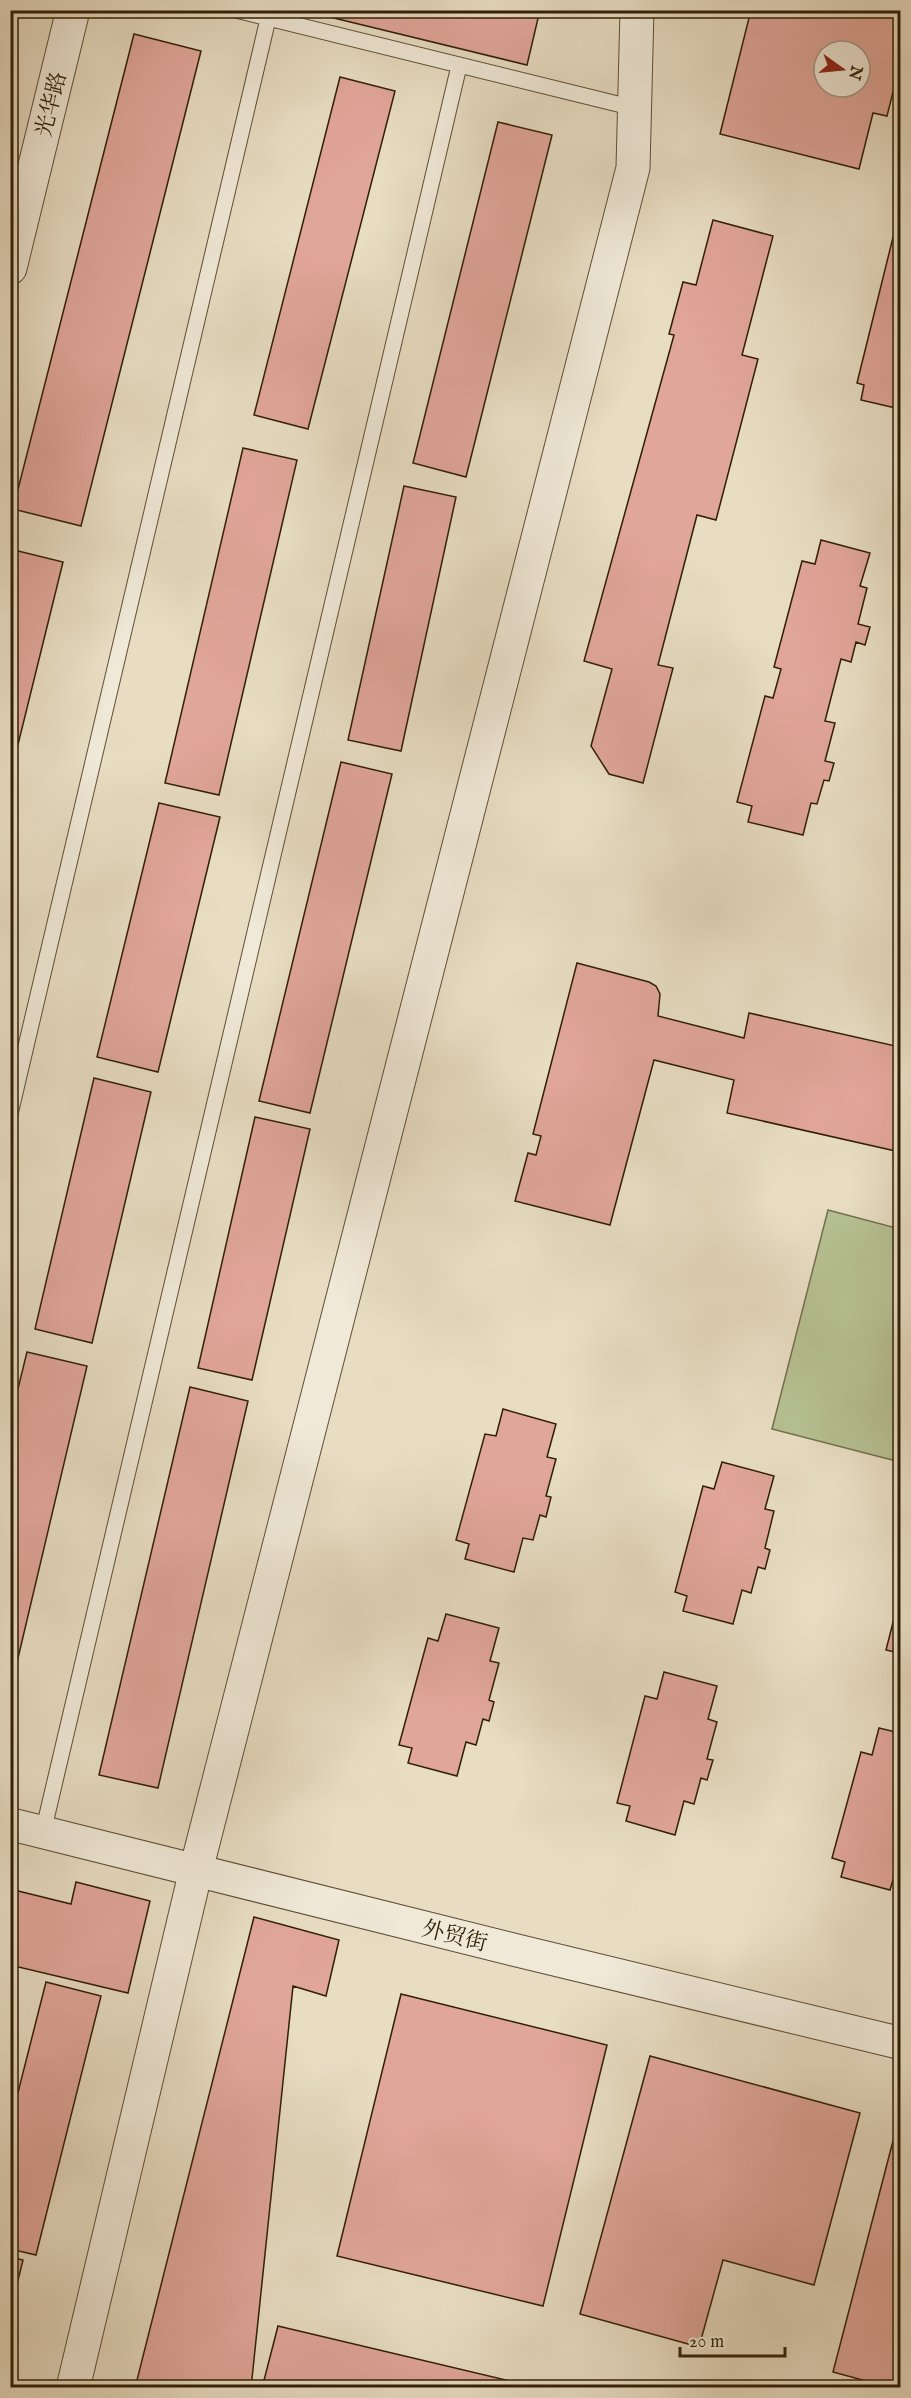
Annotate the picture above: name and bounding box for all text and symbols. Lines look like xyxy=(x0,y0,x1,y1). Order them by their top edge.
north arrow xyxy=(812,39,872,99)
text: N xyxy=(843,62,866,82)
street label: 光华路 xyxy=(30,69,74,140)
street label: 外贸街 xyxy=(419,1915,490,1959)
scale bar xyxy=(680,2320,785,2358)
text: 20 m xyxy=(689,2331,724,2354)

